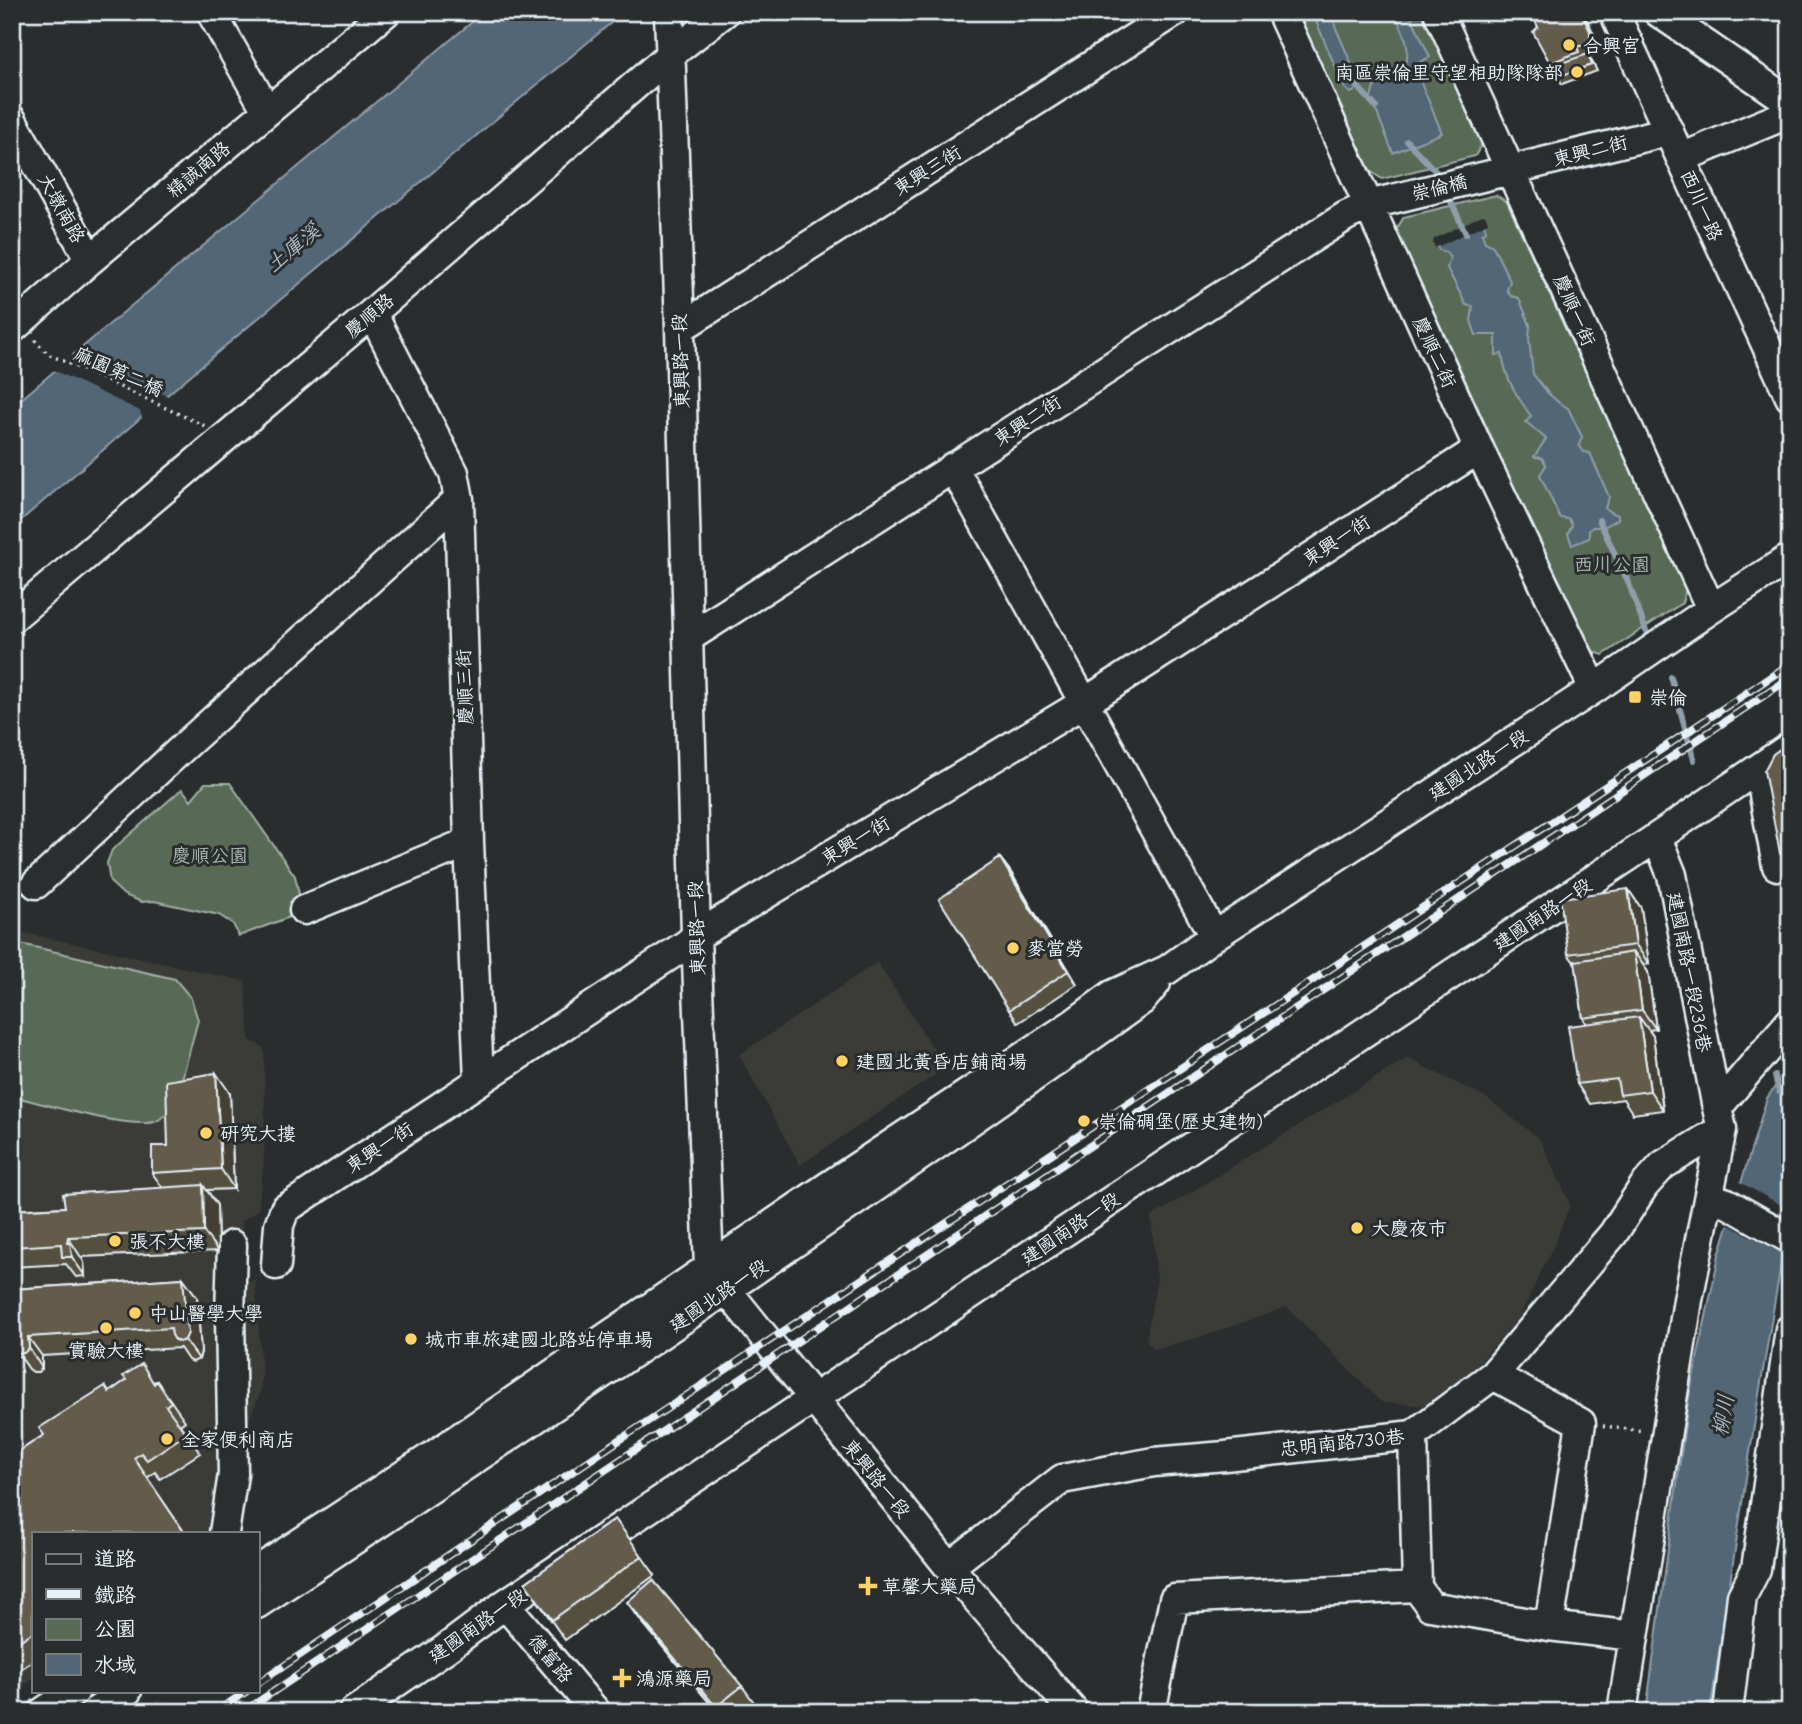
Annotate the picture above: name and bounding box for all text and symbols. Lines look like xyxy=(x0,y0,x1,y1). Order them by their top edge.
place label: 合興宮 xyxy=(1583,35,1640,57)
marker: 合興宮 xyxy=(1561,37,1577,53)
place label: 南區崇倫里守望相助隊隊部 xyxy=(1335,62,1563,84)
marker: 南區崇倫里守望相助隊隊部 xyxy=(1569,64,1585,80)
street label: 東興二街 xyxy=(1551,131,1630,171)
street label: 精誠南路 xyxy=(162,137,235,203)
street label: 東興三街 xyxy=(889,141,966,200)
street label: 西川一路 xyxy=(1676,166,1727,245)
street label: 大墩南路 xyxy=(33,170,89,247)
street label: 崇倫橋 xyxy=(1409,170,1470,206)
water label: 土庫溪 xyxy=(261,218,326,277)
street label: 慶順一街 xyxy=(1549,271,1600,350)
street label: 慶順路 xyxy=(341,289,399,343)
street label: 東興路一段 xyxy=(668,313,694,409)
street label: 慶順二街 xyxy=(1408,313,1460,392)
street label: 麻園第二橋 xyxy=(71,343,166,401)
street label: 東興二街 xyxy=(990,391,1065,451)
street label: 東興一街 xyxy=(1299,511,1374,571)
park label: 西川公園 xyxy=(1574,554,1650,576)
street label: 慶順三街 xyxy=(453,649,477,725)
place label: 崇倫 xyxy=(1649,687,1687,709)
marker: 崇倫 xyxy=(1627,689,1643,705)
street label: 建國北路一段 xyxy=(1425,725,1532,805)
street label: 東興一街 xyxy=(817,812,894,870)
park label: 慶順公園 xyxy=(172,845,248,867)
street label: 建國南路一段 xyxy=(1489,874,1596,956)
street label: 東興路一段 xyxy=(684,880,710,976)
street label: 建國南路一段236巷 xyxy=(1663,890,1715,1054)
place label: 麥當勞 xyxy=(1027,938,1084,960)
marker: 麥當勞 xyxy=(1005,940,1021,956)
place label: 建國北黃昏店鋪商場 xyxy=(856,1051,1027,1073)
marker: 建國北黃昏店鋪商場 xyxy=(834,1053,850,1069)
place label: 崇倫碉堡(歷史建物) xyxy=(1098,1111,1263,1133)
marker: 崇倫碉堡(歷史建物) xyxy=(1076,1113,1092,1129)
street label: 東興一街 xyxy=(342,1118,417,1178)
place label: 研究大摟 xyxy=(220,1123,296,1145)
marker: 研究大摟 xyxy=(198,1125,214,1141)
street label: 建國南路一段 xyxy=(1017,1188,1124,1270)
place label: 大慶夜市 xyxy=(1371,1218,1447,1240)
marker: 大慶夜市 xyxy=(1349,1220,1365,1236)
place label: 張不大樓 xyxy=(129,1231,205,1253)
marker: 張不大樓 xyxy=(107,1233,123,1249)
street label: 建國北路一段 xyxy=(665,1255,772,1337)
place label: 中山醫學大學 xyxy=(149,1303,263,1325)
marker: 中山醫學大學 xyxy=(127,1305,143,1321)
marker: 實驗大樓 xyxy=(98,1320,114,1336)
place label: 城市車旅建國北路站停車場 xyxy=(425,1329,653,1351)
marker: 城市車旅建國北路站停車場 xyxy=(403,1331,419,1347)
place label: 實驗大樓 xyxy=(68,1340,144,1362)
water label: 柳川 xyxy=(1708,1391,1739,1438)
street label: 忠明南路730巷 xyxy=(1279,1426,1406,1460)
place label: 全家便利商店 xyxy=(181,1429,295,1451)
marker: 全家便利商店 xyxy=(159,1431,175,1447)
street label: 東興路一段 xyxy=(838,1435,915,1522)
legend xyxy=(32,1532,259,1692)
text: 道路 xyxy=(94,1547,136,1571)
place label: 草馨大藥局 xyxy=(882,1576,977,1598)
marker: 草馨大藥局 xyxy=(860,1578,876,1594)
text: 鐵路 xyxy=(94,1583,136,1607)
street label: 建國南路一段 xyxy=(425,1584,531,1668)
text: 公園 xyxy=(94,1617,136,1641)
street label: 德富路 xyxy=(523,1630,577,1688)
text: 水域 xyxy=(94,1653,136,1677)
place label: 鴻源藥局 xyxy=(636,1668,712,1690)
marker: 鴻源藥局 xyxy=(614,1670,630,1686)

